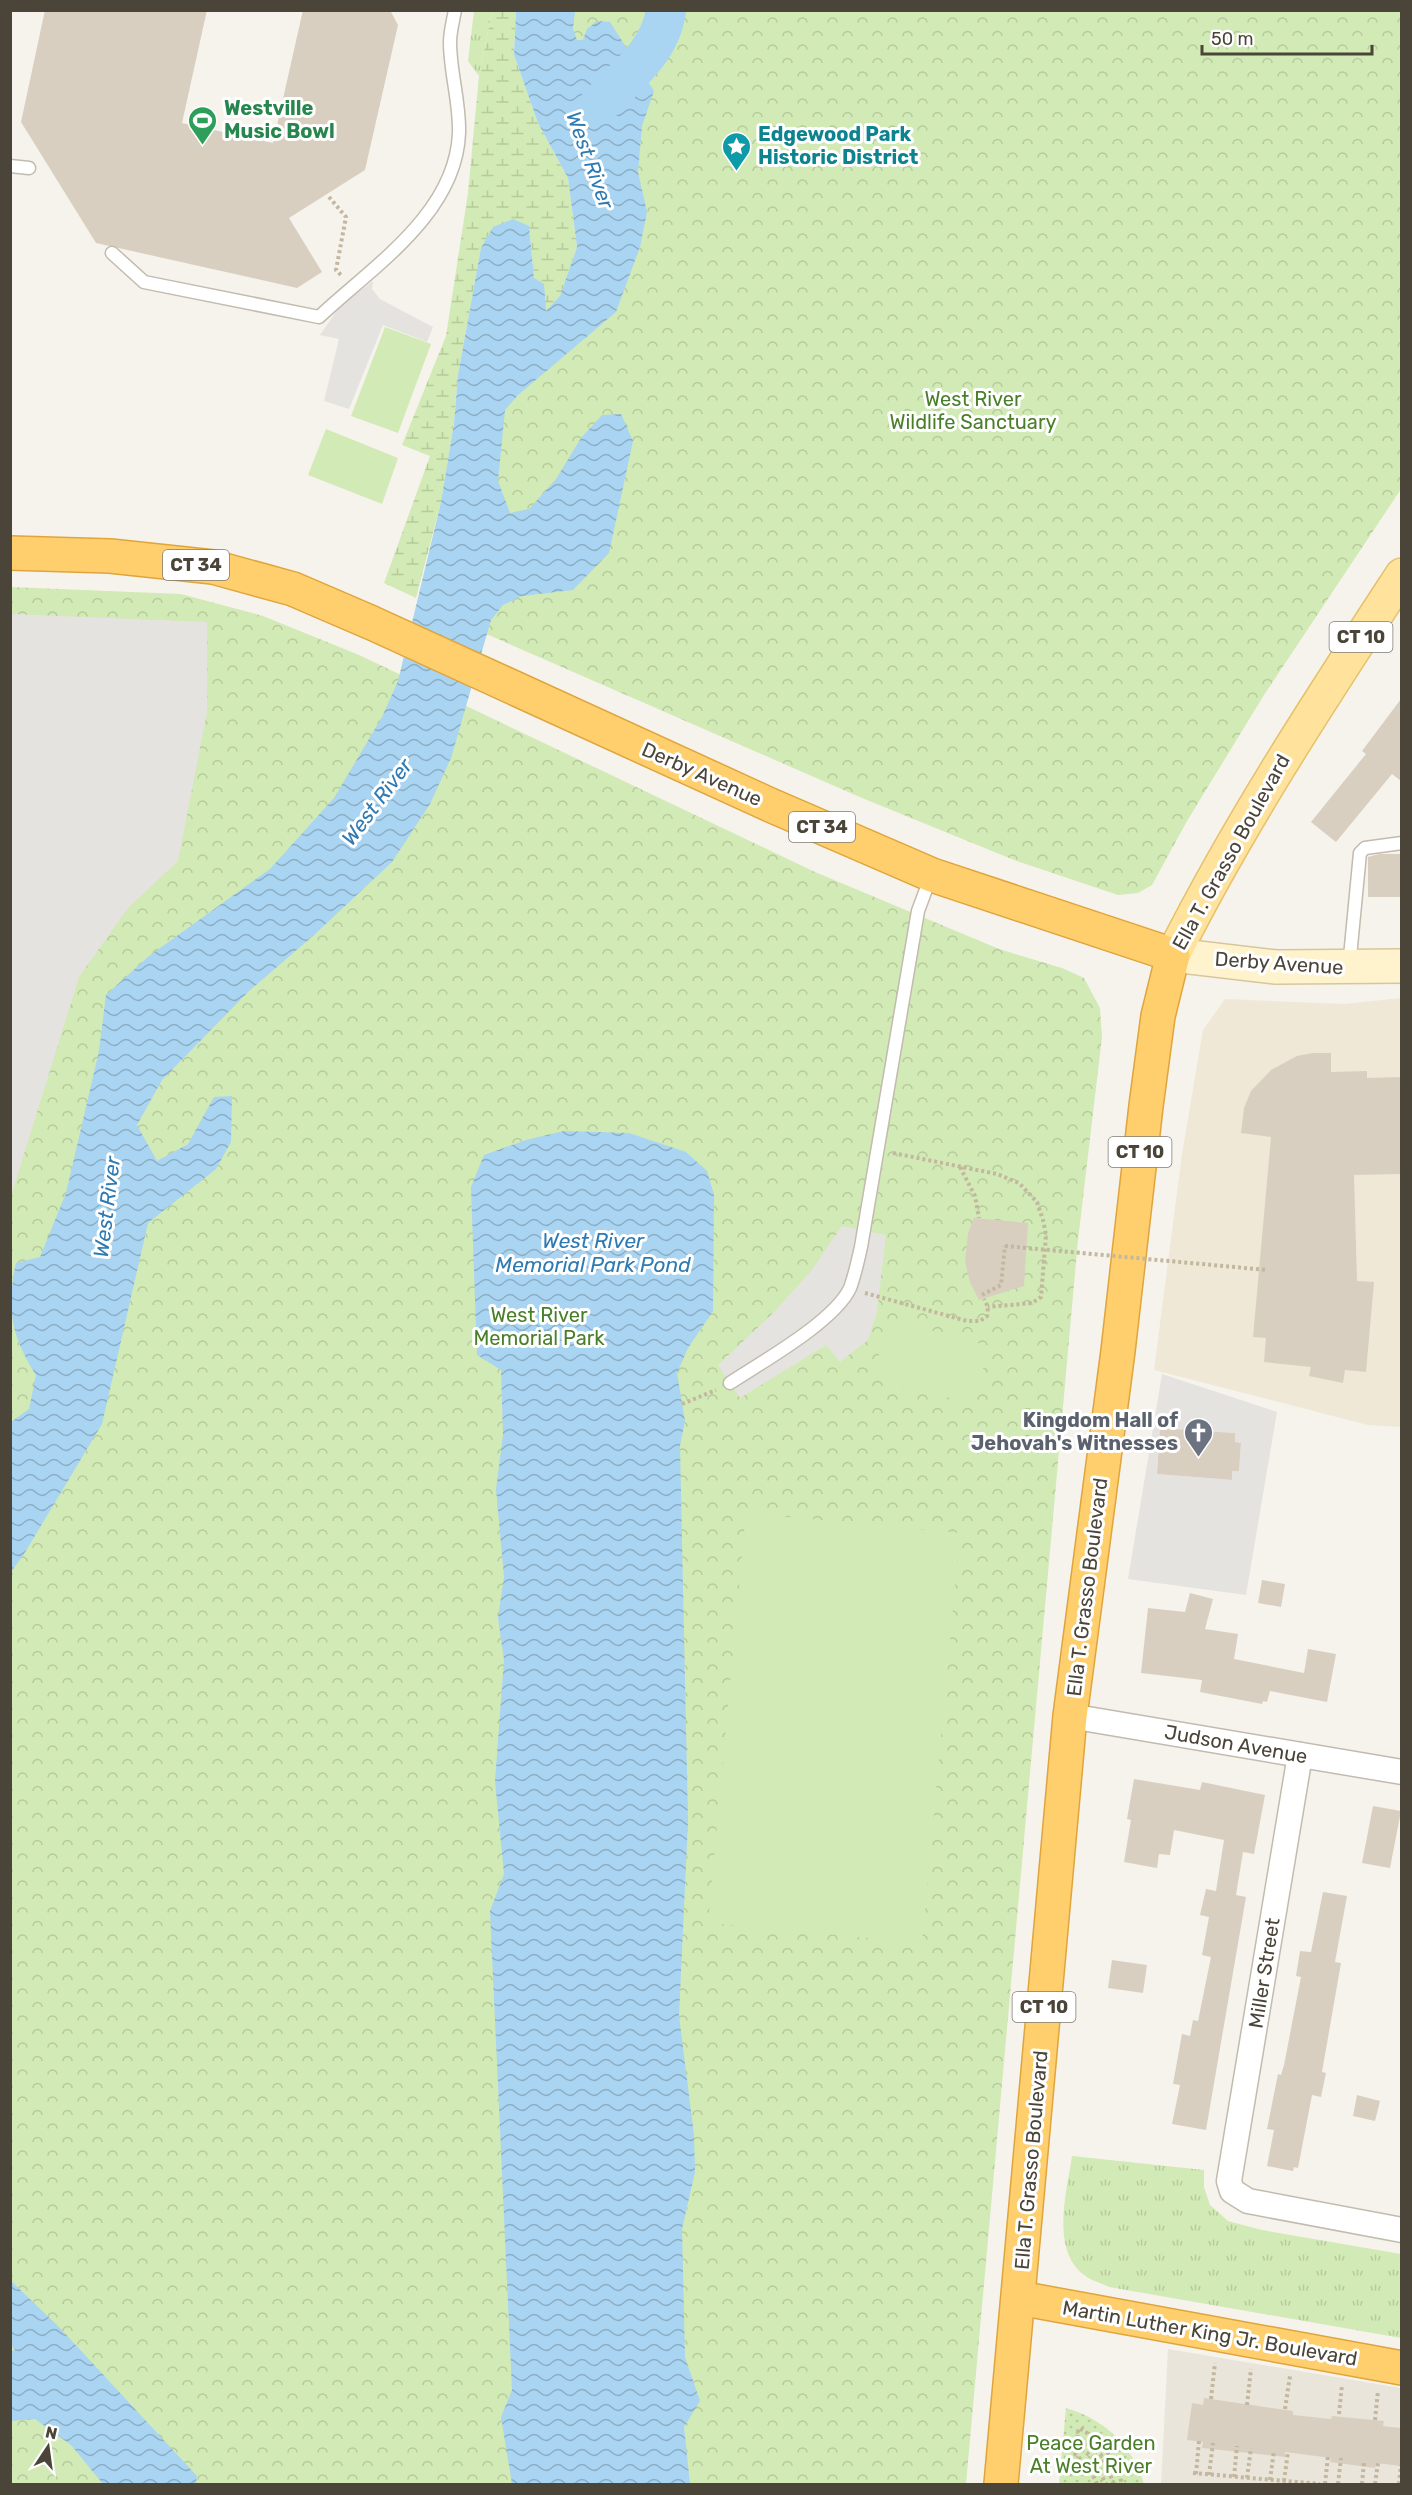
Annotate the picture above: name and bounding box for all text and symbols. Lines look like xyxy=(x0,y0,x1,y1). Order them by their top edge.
scale bar xyxy=(1202,18,1372,56)
text: 50 m xyxy=(1211,28,1254,50)
place label: Westville Music Bowl xyxy=(224,96,335,143)
sports icon: Westville Music Bowl xyxy=(187,104,219,146)
water label: West River xyxy=(561,108,620,213)
place label: Edgewood Park Historic District xyxy=(758,122,918,169)
place icon: Edgewood Park Historic District xyxy=(721,130,753,172)
park label: West River Wildlife Sanctuary xyxy=(889,387,1057,434)
road number: CT 34 xyxy=(163,550,229,580)
road number: CT 10 xyxy=(1330,622,1392,652)
street label: Derby Avenue xyxy=(638,737,766,811)
street label: Ella T. Grasso Boulevard xyxy=(1167,750,1295,954)
water label: West River xyxy=(336,753,418,850)
road number: CT 34 xyxy=(789,812,855,842)
street label: Derby Avenue xyxy=(1214,947,1344,979)
road number: CT 10 xyxy=(1108,1137,1172,1167)
water label: West River xyxy=(88,1154,125,1259)
water label: West River Memorial Park Pond xyxy=(495,1228,691,1277)
park label: West River Memorial Park xyxy=(473,1303,605,1350)
place label: Kingdom Hall of Jehovah's Witnesses xyxy=(971,1408,1178,1455)
church icon: Kingdom Hall of Jehovah's Witnesses xyxy=(1183,1416,1215,1458)
street label: Ella T. Grasso Boulevard xyxy=(1062,1476,1112,1698)
street label: Judson Avenue xyxy=(1163,1720,1309,1768)
street label: Miller Street xyxy=(1243,1916,1285,2030)
road number: CT 10 xyxy=(1012,1992,1076,2022)
street label: Ella T. Grasso Boulevard xyxy=(1009,2049,1053,2271)
street label: Martin Luther King Jr. Boulevard xyxy=(1061,2295,1359,2371)
north arrow xyxy=(18,2417,78,2477)
text: N xyxy=(44,2422,59,2443)
park label: Peace Garden At West River xyxy=(1026,2431,1156,2478)

